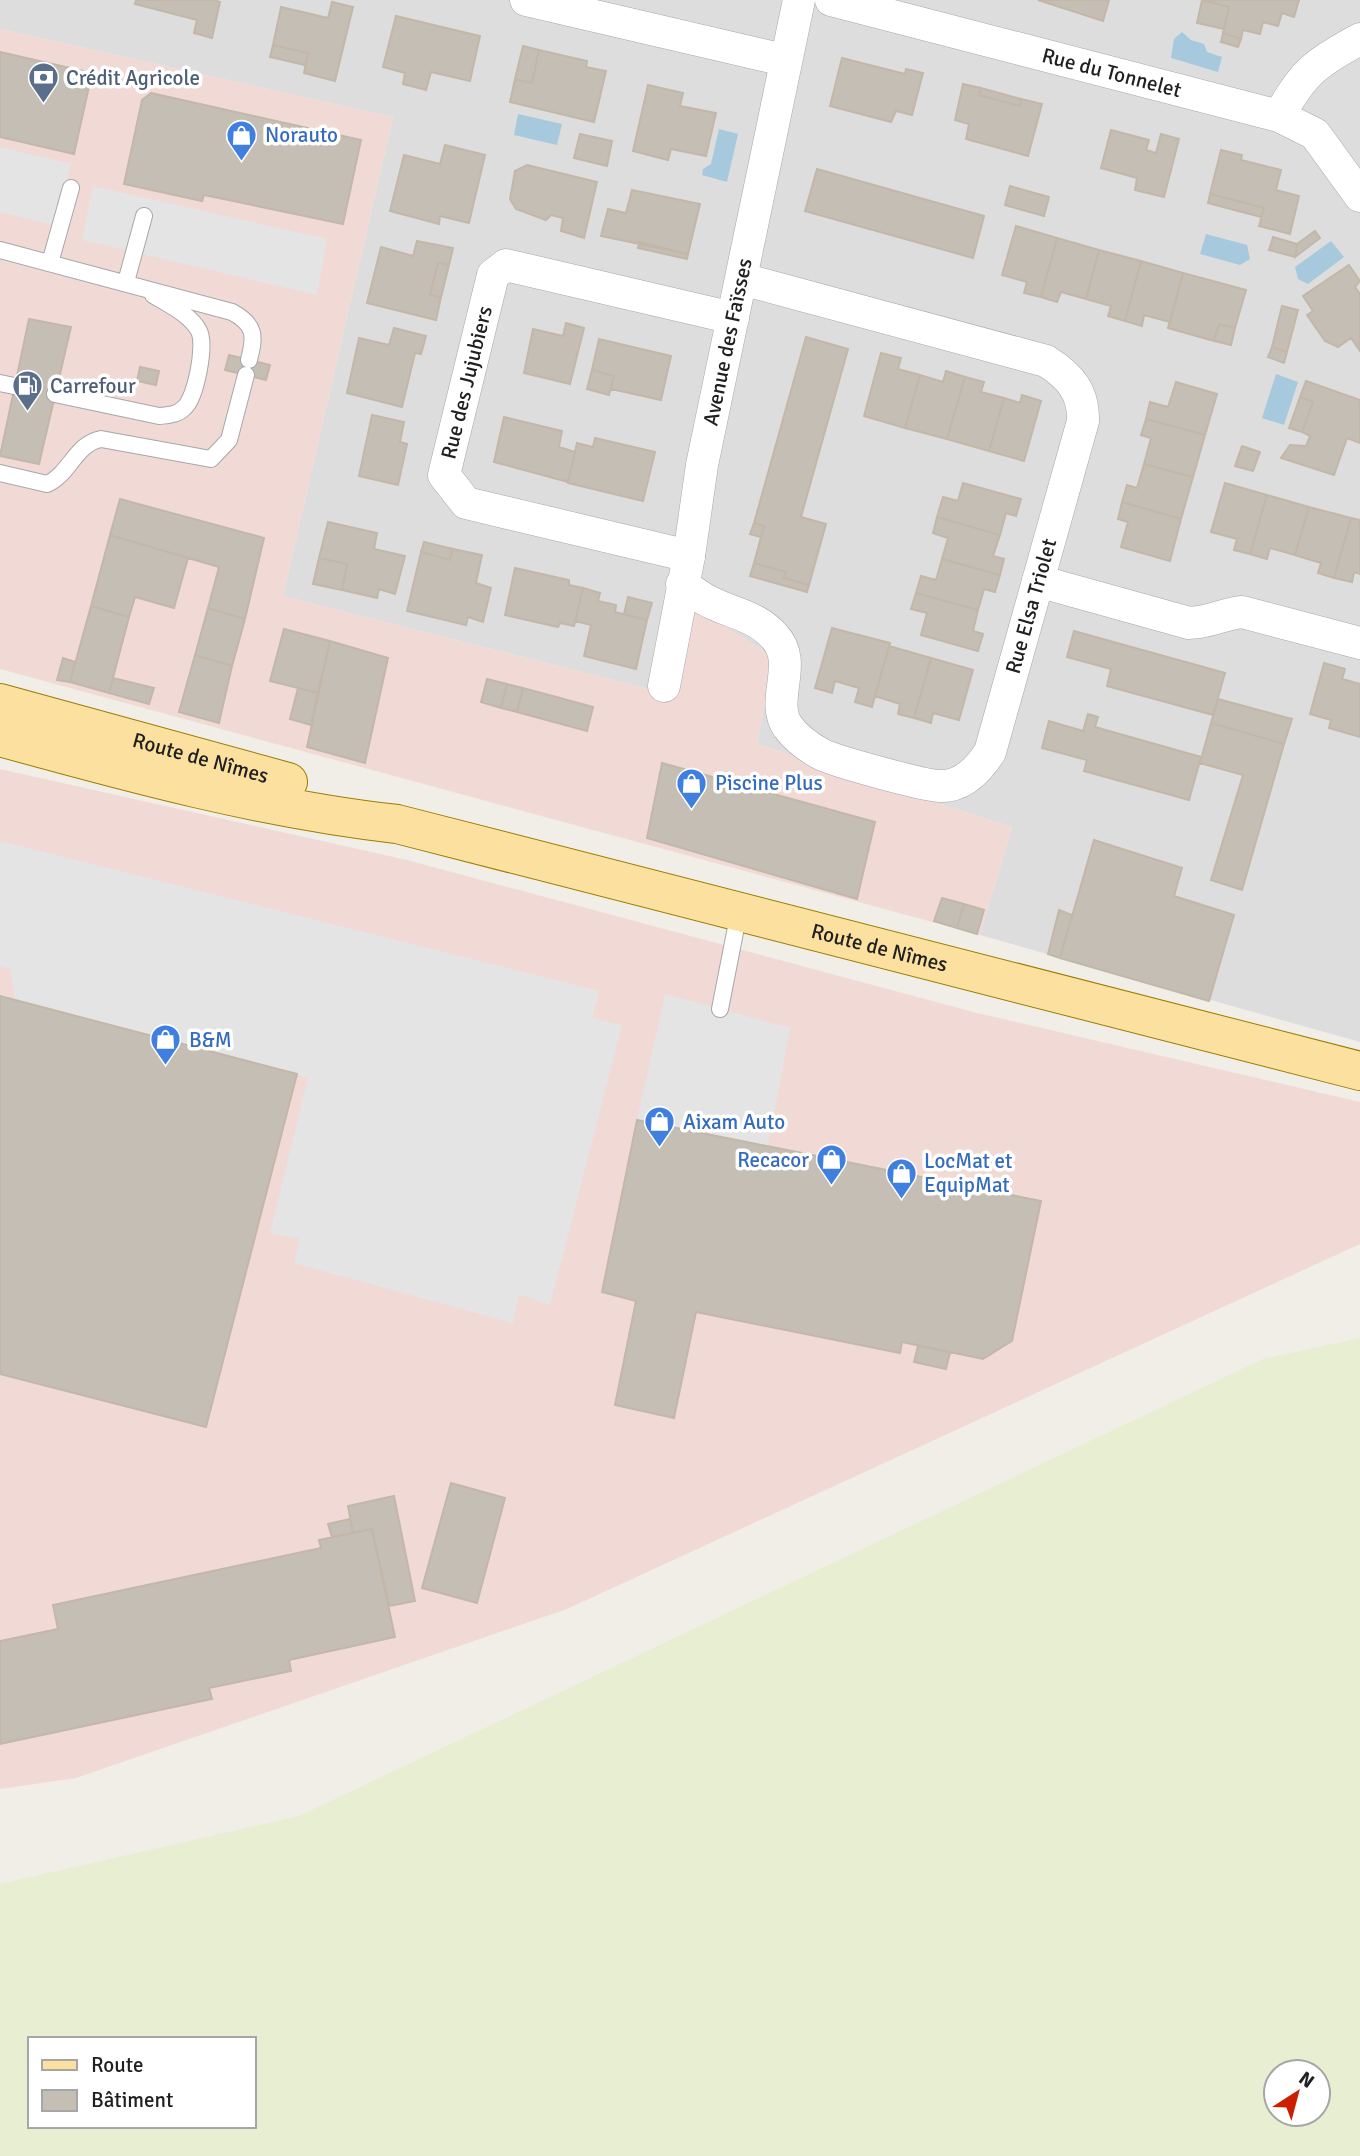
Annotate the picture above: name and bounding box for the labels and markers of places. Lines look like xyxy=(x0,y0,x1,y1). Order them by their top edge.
bank icon: Crédit Agricole xyxy=(26,61,60,105)
place label: Crédit Agricole xyxy=(66,65,200,91)
shop icon: Norauto xyxy=(225,118,259,162)
place label: Norauto xyxy=(265,122,338,148)
fuel station icon: Carrefour xyxy=(10,369,44,413)
place label: Carrefour xyxy=(50,373,136,399)
shop icon: Piscine Plus xyxy=(675,766,709,810)
place label: Piscine Plus xyxy=(715,770,823,796)
shop icon: B&M xyxy=(149,1023,183,1067)
place label: B&M xyxy=(189,1027,232,1053)
shop icon: Aixam Auto xyxy=(643,1105,677,1149)
place label: Aixam Auto xyxy=(683,1109,785,1135)
shop icon: Recacor xyxy=(815,1143,849,1187)
place label: Recacor xyxy=(737,1147,809,1173)
place label: LocMat et EquipMat xyxy=(924,1148,1012,1198)
shop icon: LocMat et EquipMat xyxy=(884,1156,918,1200)

